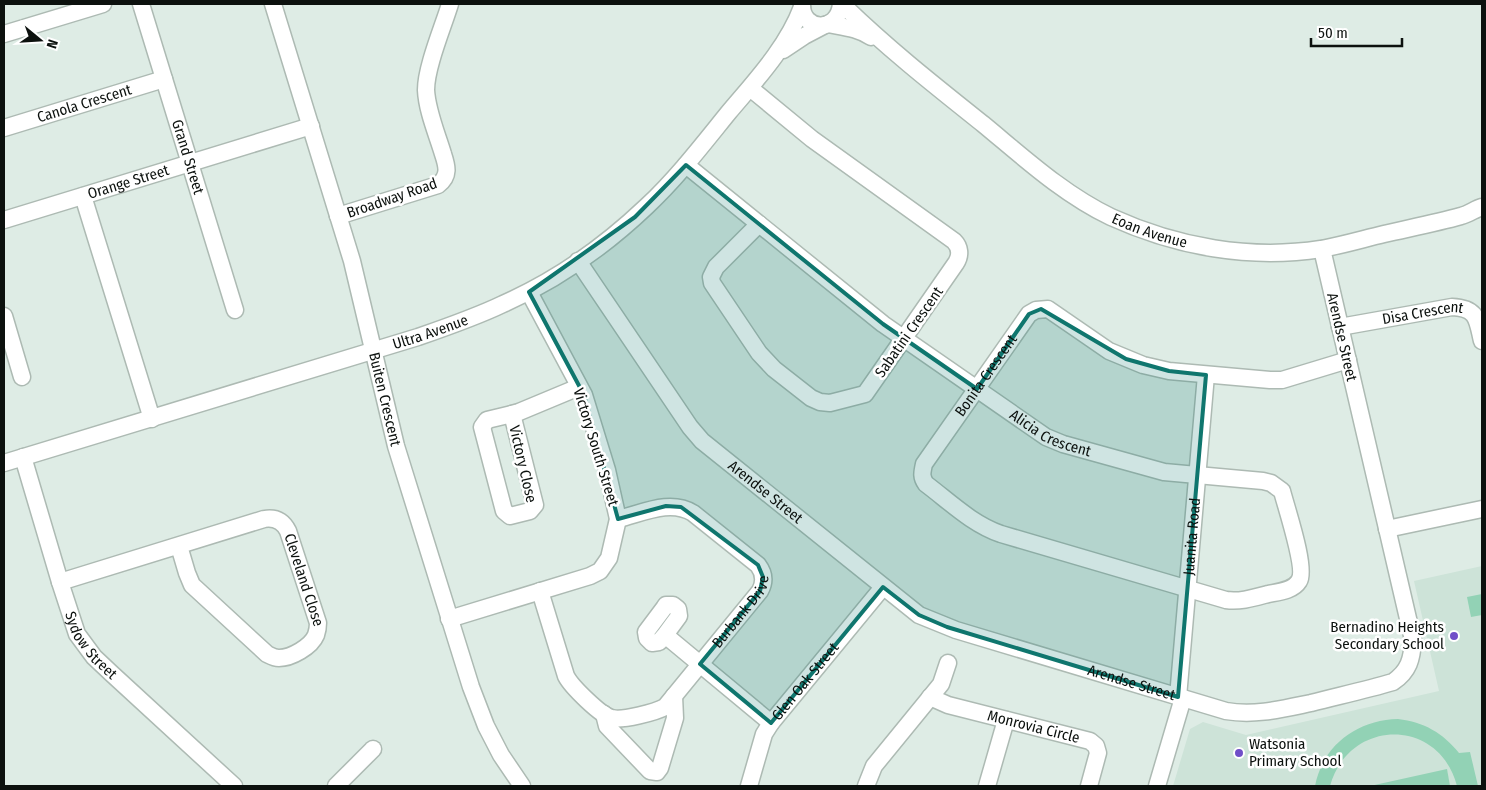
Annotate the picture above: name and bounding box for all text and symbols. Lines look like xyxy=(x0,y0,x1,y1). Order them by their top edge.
north arrow xyxy=(15,15,65,65)
scale bar xyxy=(1311,15,1402,47)
text: 50 m xyxy=(1318,24,1348,42)
text: N xyxy=(43,37,61,50)
street label: Canola Crescent xyxy=(35,80,134,126)
street label: Grand Street xyxy=(168,117,208,197)
street label: Orange Street xyxy=(85,161,171,203)
street label: Broadway Road xyxy=(345,174,439,222)
street label: Eoan Avenue xyxy=(1109,210,1189,252)
street label: Sabatini Crescent xyxy=(871,283,947,381)
street label: Arendse Street xyxy=(1323,291,1361,383)
street label: Disa Crescent xyxy=(1381,298,1465,328)
street label: Ultra Avenue xyxy=(391,311,471,353)
street label: Bonita Crescent xyxy=(951,331,1021,420)
street label: Buiten Crescent xyxy=(365,351,405,448)
street label: Victory South Street xyxy=(570,386,623,508)
street label: Alicia Crescent xyxy=(1006,406,1093,460)
street label: Victory Close xyxy=(505,424,541,504)
street label: Arendse Street xyxy=(725,457,806,527)
street label: Juanita Road xyxy=(1180,497,1204,576)
street label: Cleveland Close xyxy=(280,531,327,629)
street label: Burbank Drive xyxy=(708,576,772,652)
street label: Sydow Street xyxy=(61,609,121,683)
place label: Bernadino Heights Secondary School xyxy=(1330,618,1444,653)
marker: Bernadino Heights Secondary School xyxy=(1448,630,1460,642)
street label: Glen Oak Street xyxy=(768,639,843,724)
street label: Arendse Street xyxy=(1086,661,1177,704)
street label: Monrovia Circle xyxy=(986,706,1082,747)
place label: Watsonia Primary School xyxy=(1249,735,1341,770)
marker: Watsonia Primary School xyxy=(1233,747,1245,759)

